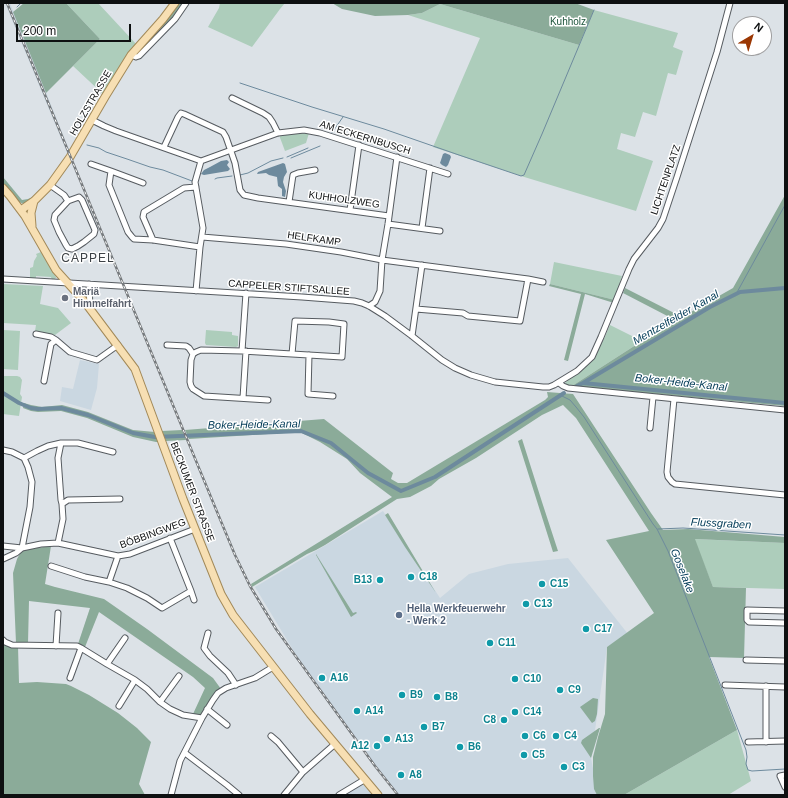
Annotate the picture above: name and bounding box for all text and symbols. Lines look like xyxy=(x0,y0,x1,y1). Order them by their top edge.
scale bar xyxy=(18,16,133,42)
park label: Kuhholz xyxy=(550,16,586,28)
north arrow xyxy=(732,16,772,56)
text: N xyxy=(752,20,766,35)
text: 200 m xyxy=(23,24,56,38)
street label: HOLZSTRASSE xyxy=(67,68,115,138)
street label: AM ECKERNBUSCH xyxy=(318,118,412,158)
street label: LICHTENPLATZ xyxy=(648,143,684,217)
street label: KUHHOLZWEG xyxy=(308,189,380,211)
street label: HELFKAMP xyxy=(286,229,342,249)
district label: CAPPEL xyxy=(61,252,115,266)
street label: CAPPELER STIFTSALLEE xyxy=(228,278,350,298)
place label: Mariä Himmelfahrt xyxy=(73,286,131,310)
water label: Mentzelfelder Kanal xyxy=(631,288,721,348)
marker: Mariä Himmelfahrt xyxy=(60,293,70,303)
water label: Boker-Heide-Kanal xyxy=(634,372,728,394)
water label: Boker-Heide-Kanal xyxy=(208,418,300,432)
street label: BECKUMER STRASSE xyxy=(167,440,217,544)
street label: BÖBBINGWEG xyxy=(118,516,188,552)
water label: Flussgraben xyxy=(690,516,752,532)
water label: Goselake xyxy=(667,547,697,595)
place label: C18 xyxy=(419,571,437,583)
marker: C18 xyxy=(406,572,416,582)
place label: B13 xyxy=(354,574,372,586)
marker: B13 xyxy=(375,575,385,585)
place label: C15 xyxy=(550,578,568,590)
marker: C15 xyxy=(537,579,547,589)
place label: C13 xyxy=(534,598,552,610)
marker: C13 xyxy=(521,599,531,609)
place label: Hella Werkfeuerwehr - Werk 2 xyxy=(407,603,506,626)
marker: Hella Werkfeuerwehr - Werk 2 xyxy=(394,610,404,620)
place label: C17 xyxy=(594,623,612,635)
marker: C17 xyxy=(581,624,591,634)
place label: C11 xyxy=(498,637,516,649)
marker: C11 xyxy=(485,638,495,648)
place label: A16 xyxy=(330,672,348,684)
marker: A16 xyxy=(317,673,327,683)
place label: C10 xyxy=(523,673,541,685)
marker: C10 xyxy=(510,674,520,684)
place label: C9 xyxy=(568,684,581,696)
marker: C9 xyxy=(555,685,565,695)
place label: B9 xyxy=(410,689,423,701)
marker: B9 xyxy=(397,690,407,700)
place label: B8 xyxy=(445,691,458,703)
marker: B8 xyxy=(432,692,442,702)
place label: A14 xyxy=(365,705,383,717)
marker: A14 xyxy=(352,706,362,716)
place label: C14 xyxy=(523,706,541,718)
marker: C14 xyxy=(510,707,520,717)
place label: C8 xyxy=(483,714,496,726)
marker: C8 xyxy=(499,715,509,725)
place label: B7 xyxy=(432,721,445,733)
marker: B7 xyxy=(419,722,429,732)
place label: C6 xyxy=(533,730,546,742)
place label: C4 xyxy=(564,730,577,742)
marker: C6 xyxy=(520,731,530,741)
marker: C4 xyxy=(551,731,561,741)
place label: A13 xyxy=(395,733,413,745)
marker: A13 xyxy=(382,734,392,744)
place label: A12 xyxy=(351,740,369,752)
marker: A12 xyxy=(372,741,382,751)
place label: B6 xyxy=(468,741,481,753)
marker: B6 xyxy=(455,742,465,752)
place label: C5 xyxy=(532,749,545,761)
marker: C5 xyxy=(519,750,529,760)
place label: C3 xyxy=(572,761,585,773)
marker: C3 xyxy=(559,762,569,772)
place label: A8 xyxy=(409,769,422,781)
marker: A8 xyxy=(396,770,406,780)

